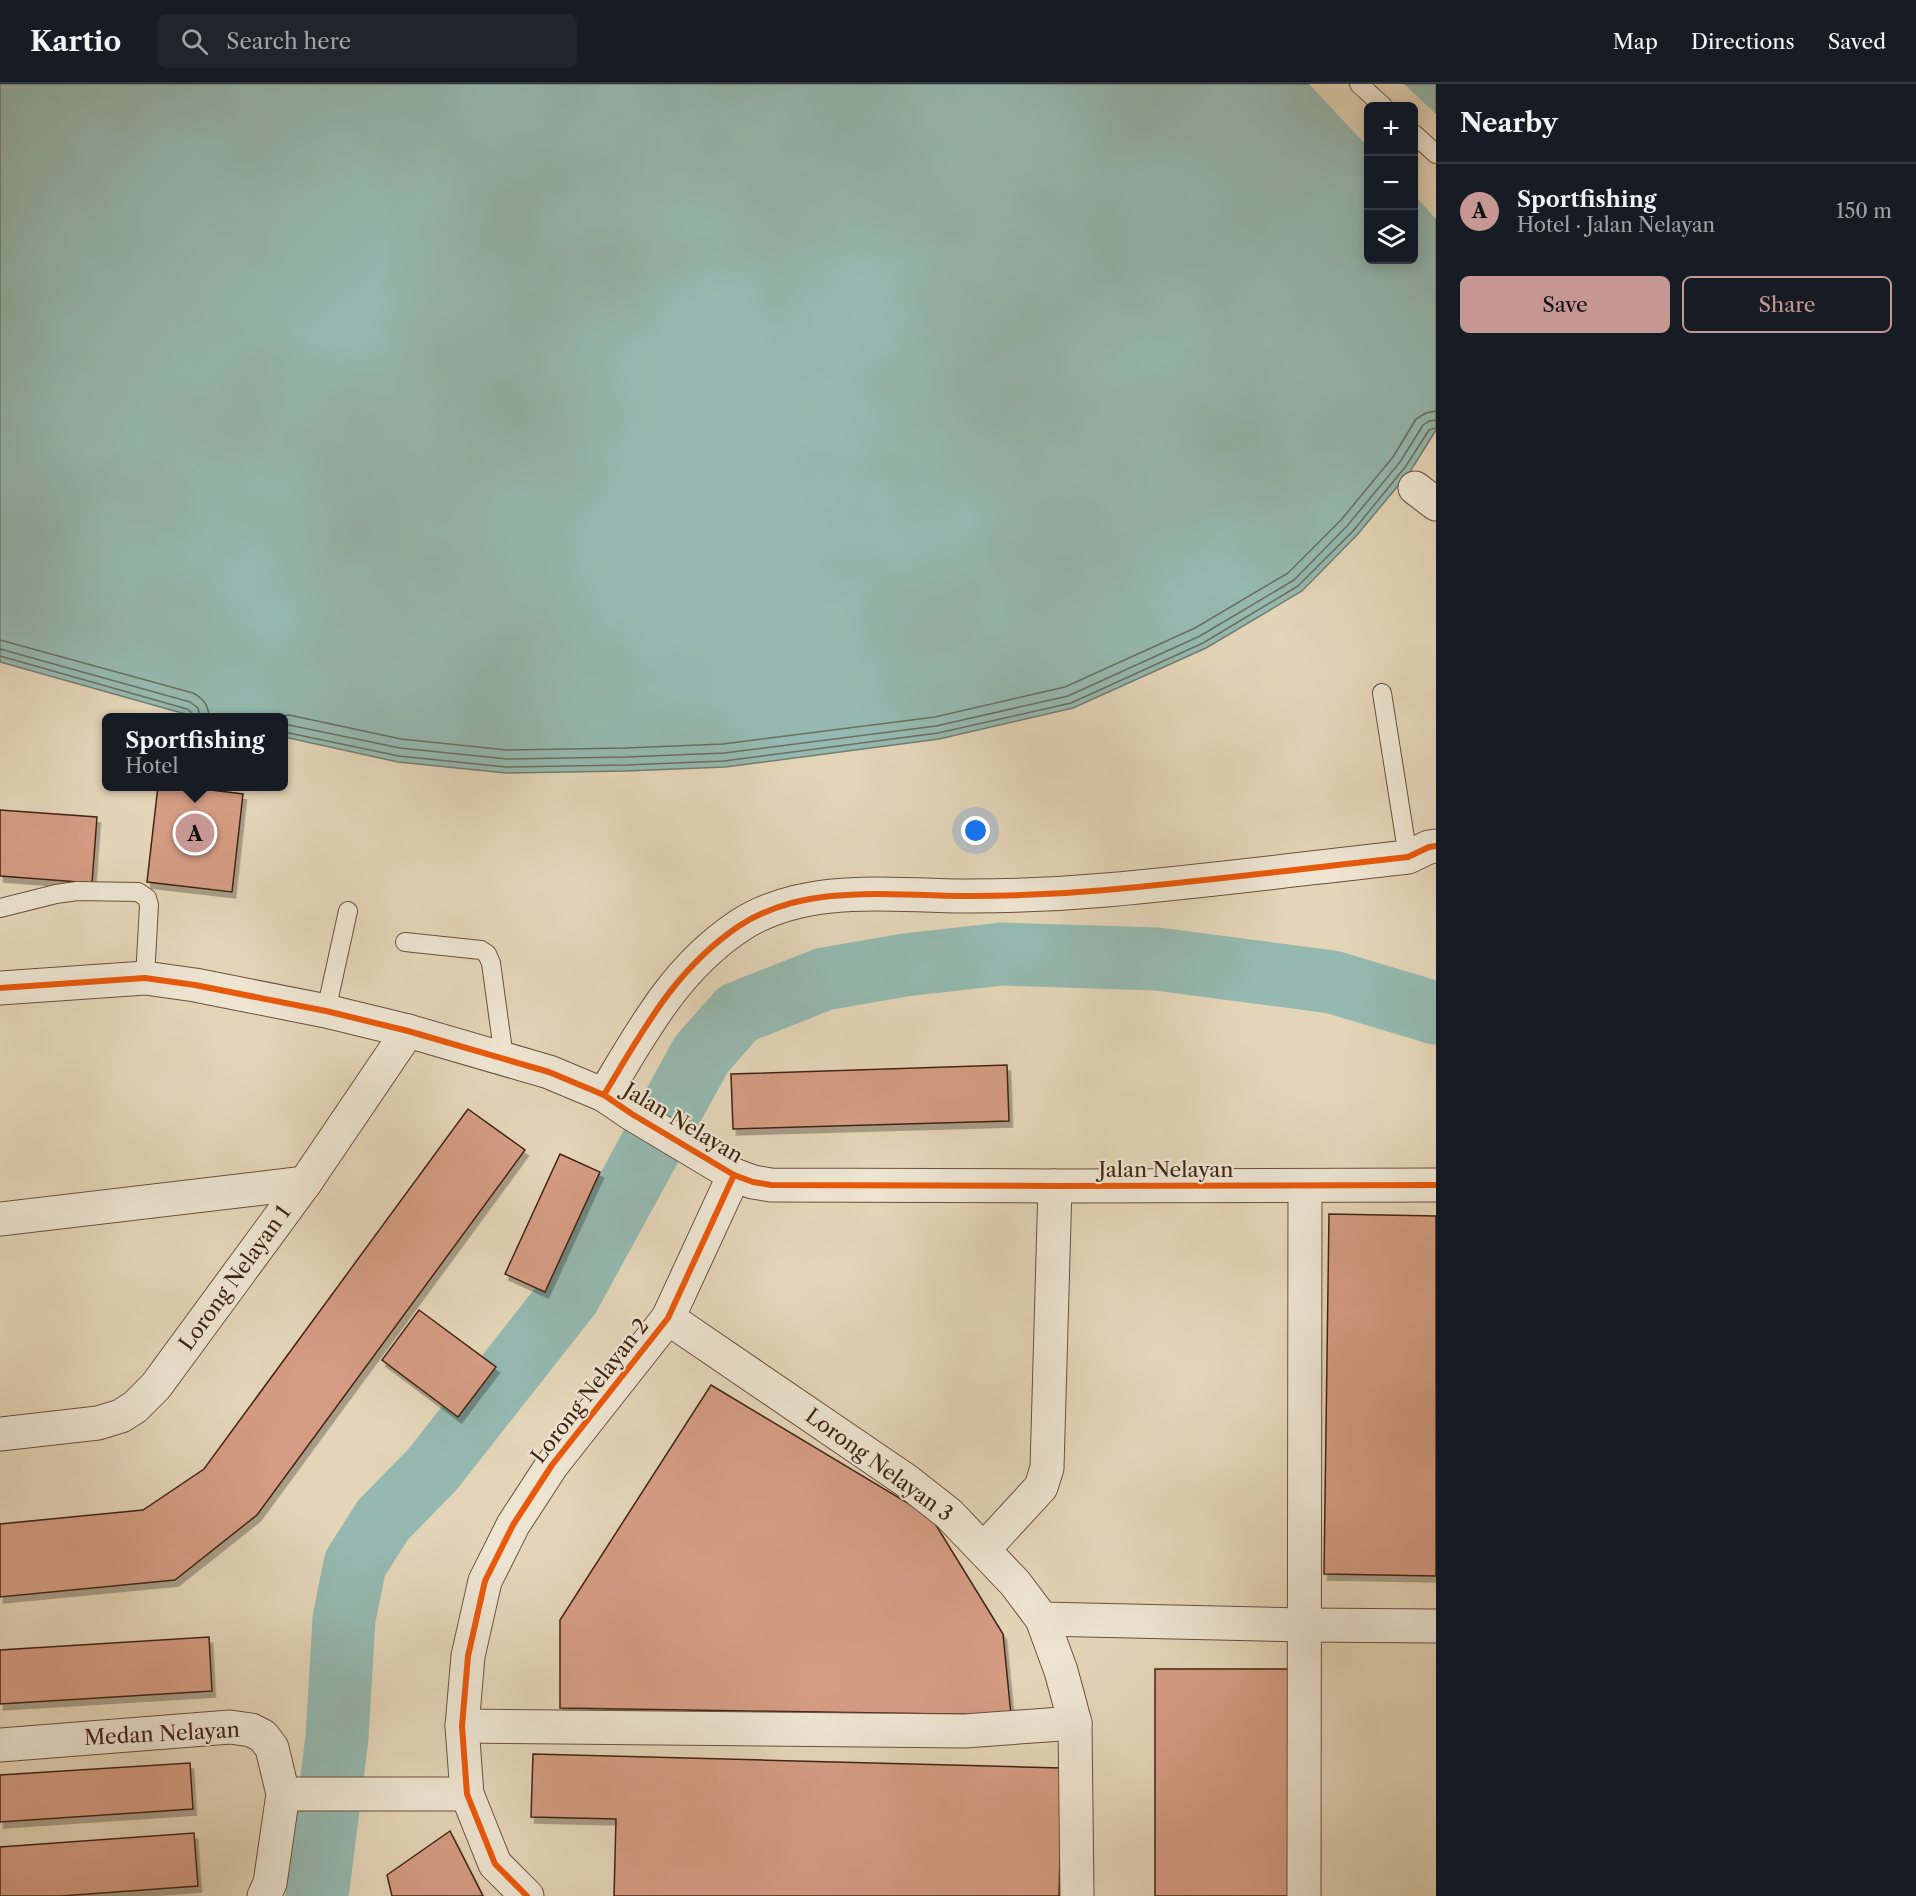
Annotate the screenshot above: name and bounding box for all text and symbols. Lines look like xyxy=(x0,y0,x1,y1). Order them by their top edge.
search box xyxy=(157,14,577,68)
text: Kartio xyxy=(30,24,121,58)
icon: search xyxy=(178,25,211,58)
text: Search here xyxy=(226,28,351,55)
text: Map xyxy=(1613,29,1658,54)
text: Directions xyxy=(1691,29,1795,54)
text: Saved xyxy=(1828,29,1886,54)
map controls xyxy=(1364,102,1418,264)
button: + xyxy=(1364,102,1418,156)
text: Nearby xyxy=(1460,107,1558,139)
button: − xyxy=(1364,156,1418,210)
text: Sportfishing xyxy=(1517,186,1657,213)
text: A xyxy=(1472,199,1487,223)
text: 150 m xyxy=(1836,199,1892,223)
button: layers xyxy=(1364,210,1418,264)
text: Hotel · Jalan Nelayan xyxy=(1517,213,1715,237)
button: Save xyxy=(1460,276,1670,333)
button: Share xyxy=(1682,276,1892,333)
popup xyxy=(102,713,288,791)
text: Sportfishing xyxy=(125,727,265,754)
text: Hotel xyxy=(125,754,178,778)
pin: A xyxy=(176,810,214,855)
your location xyxy=(961,816,990,845)
street label: Jalan Nelayan xyxy=(616,1076,748,1168)
street label: Jalan Nelayan xyxy=(1095,1157,1234,1182)
street label: Lorong Nelayan 1 xyxy=(174,1200,296,1355)
street label: Lorong Nelayan 2 xyxy=(525,1314,654,1468)
street label: Lorong Nelayan 3 xyxy=(801,1403,958,1526)
street label: Medan Nelayan xyxy=(84,1717,240,1750)

